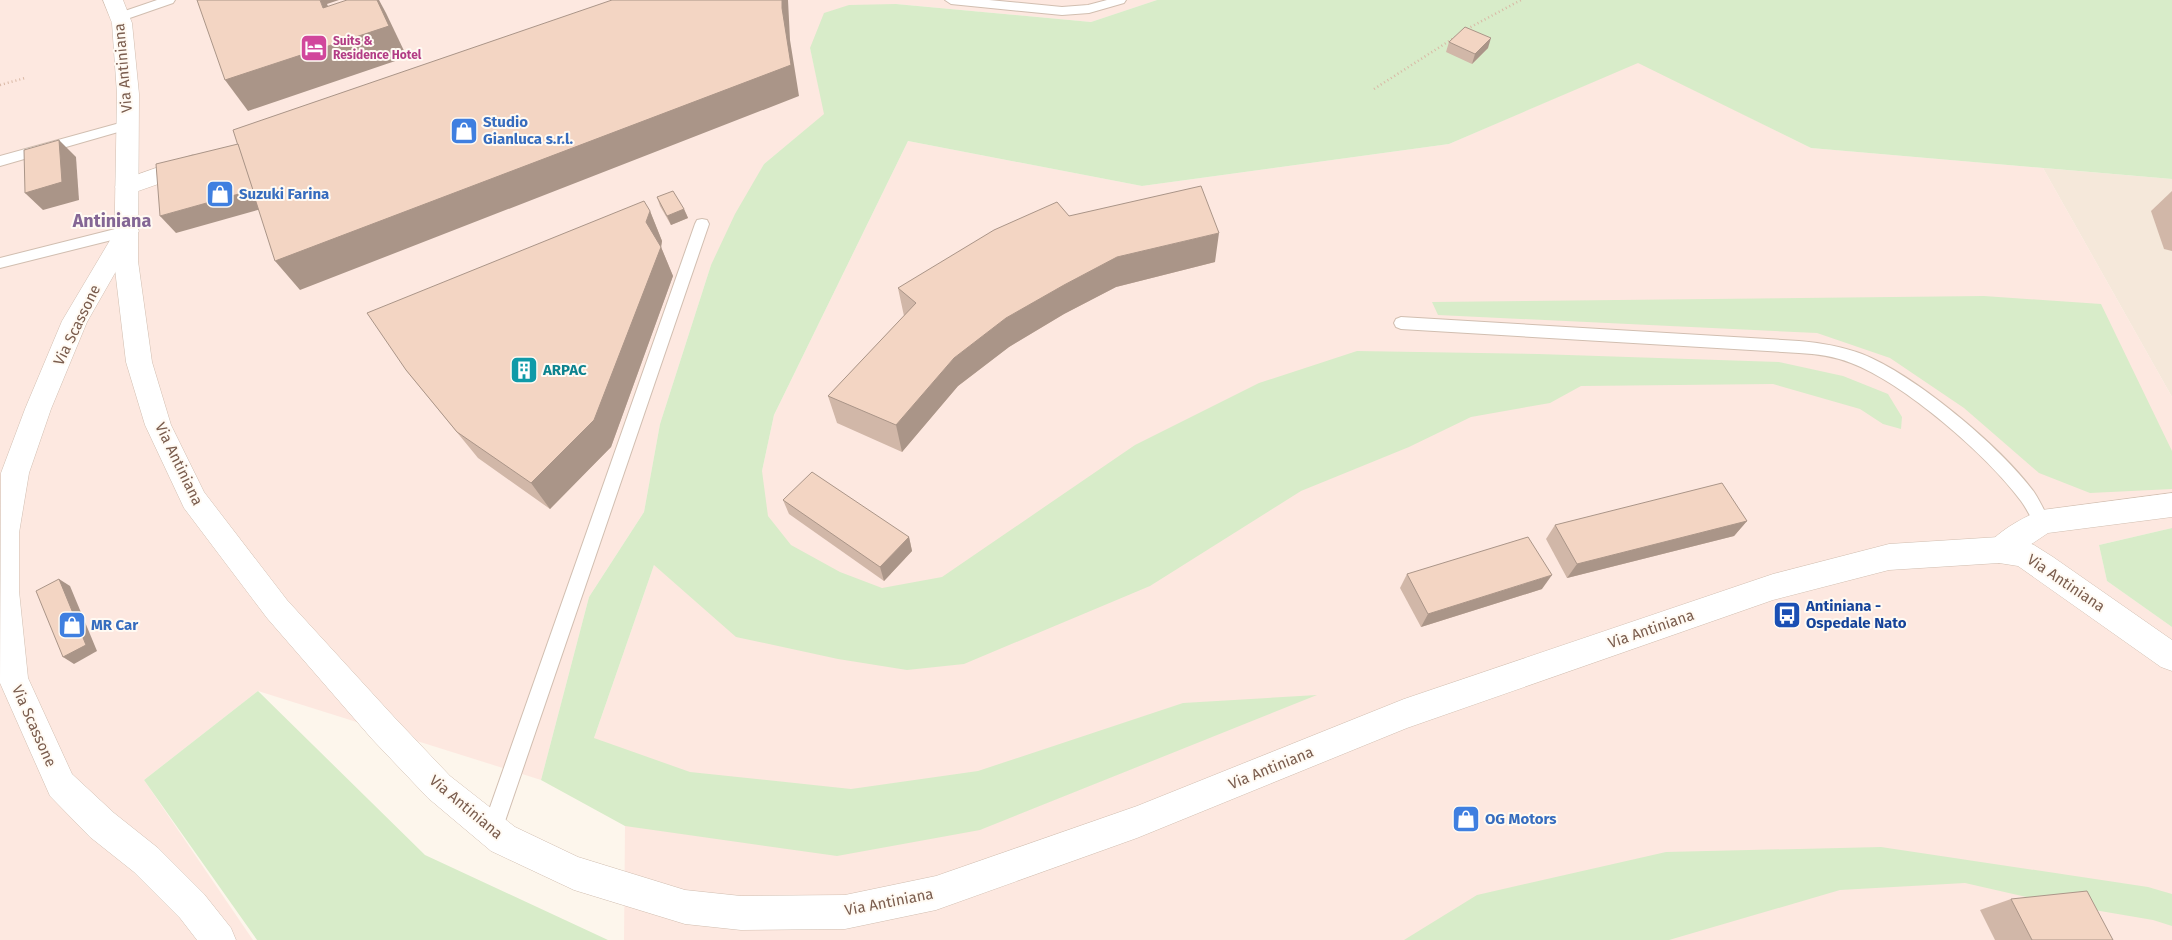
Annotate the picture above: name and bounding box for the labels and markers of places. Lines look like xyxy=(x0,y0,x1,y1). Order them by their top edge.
hotel icon: Suits & Residence Hotel xyxy=(299,33,329,63)
place label: Suits & Residence Hotel xyxy=(333,34,422,62)
place label: Studio Gianluca s.r.l. xyxy=(483,113,573,148)
shop icon: Studio Gianluca s.r.l. xyxy=(449,116,479,146)
shop icon: Suzuki Farina xyxy=(205,179,235,209)
place label: Suzuki Farina xyxy=(239,185,329,203)
building icon: ARPAC xyxy=(509,355,539,385)
place label: ARPAC xyxy=(542,361,587,379)
place label: Antiniana - Ospedale Nato xyxy=(1805,597,1907,632)
bus stop icon: Antiniana - Ospedale Nato xyxy=(1772,600,1802,630)
shop icon: MR Car xyxy=(57,610,87,640)
place label: MR Car xyxy=(91,616,139,634)
shop icon: OG Motors xyxy=(1451,804,1481,834)
place label: OG Motors xyxy=(1485,810,1557,828)

